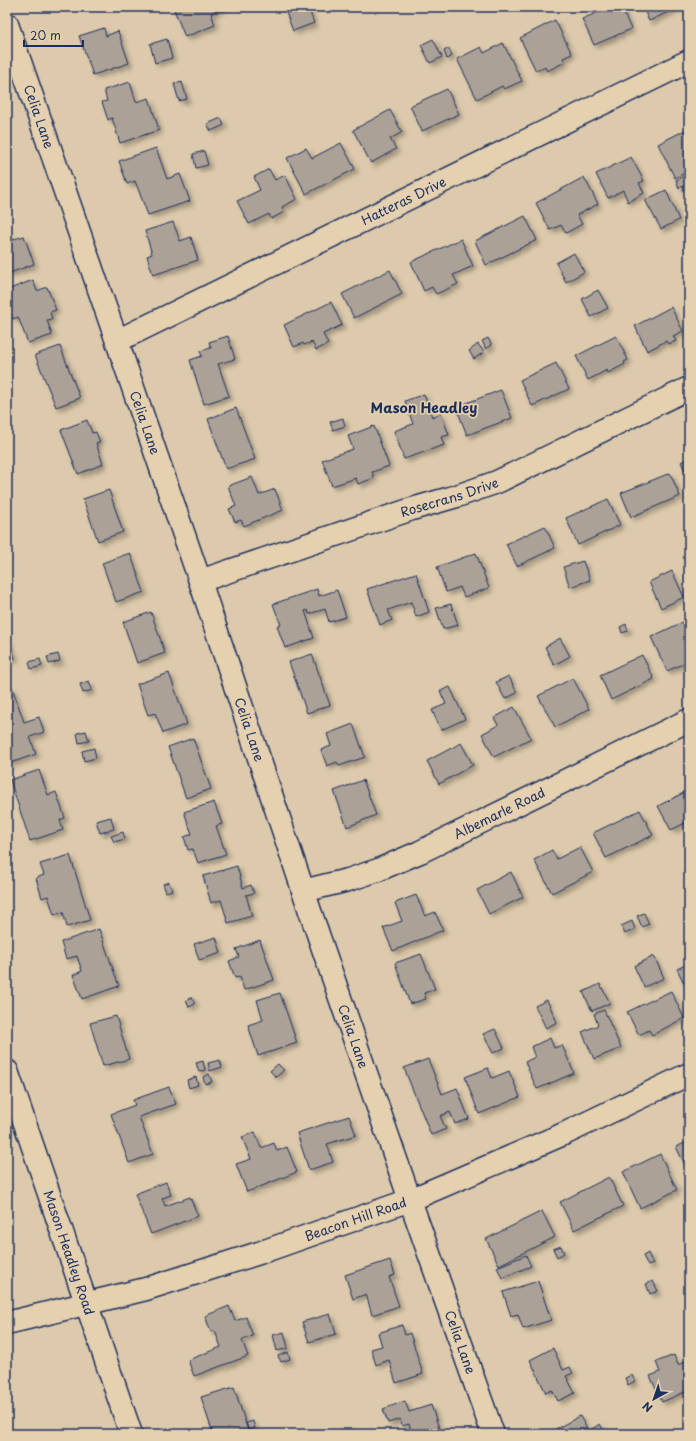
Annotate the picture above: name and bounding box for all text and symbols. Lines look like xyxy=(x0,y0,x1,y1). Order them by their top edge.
scale bar xyxy=(24,22,83,48)
text: 20 m xyxy=(30,26,61,44)
street label: Celia Lane xyxy=(20,82,59,151)
street label: Hatteras Drive xyxy=(358,171,449,229)
street label: Celia Lane xyxy=(126,388,165,457)
district label: Mason Headley xyxy=(371,397,477,418)
street label: Rosecrans Drive xyxy=(397,472,501,521)
street label: Celia Lane xyxy=(230,695,269,764)
street label: Albemarle Road xyxy=(450,782,548,843)
street label: Celia Lane xyxy=(334,1002,374,1071)
street label: Mason Headley Road xyxy=(39,1188,100,1317)
street label: Beacon Hill Road xyxy=(302,1192,409,1245)
street label: Celia Lane xyxy=(441,1307,481,1377)
north arrow xyxy=(634,1379,674,1419)
text: N xyxy=(638,1398,656,1416)

